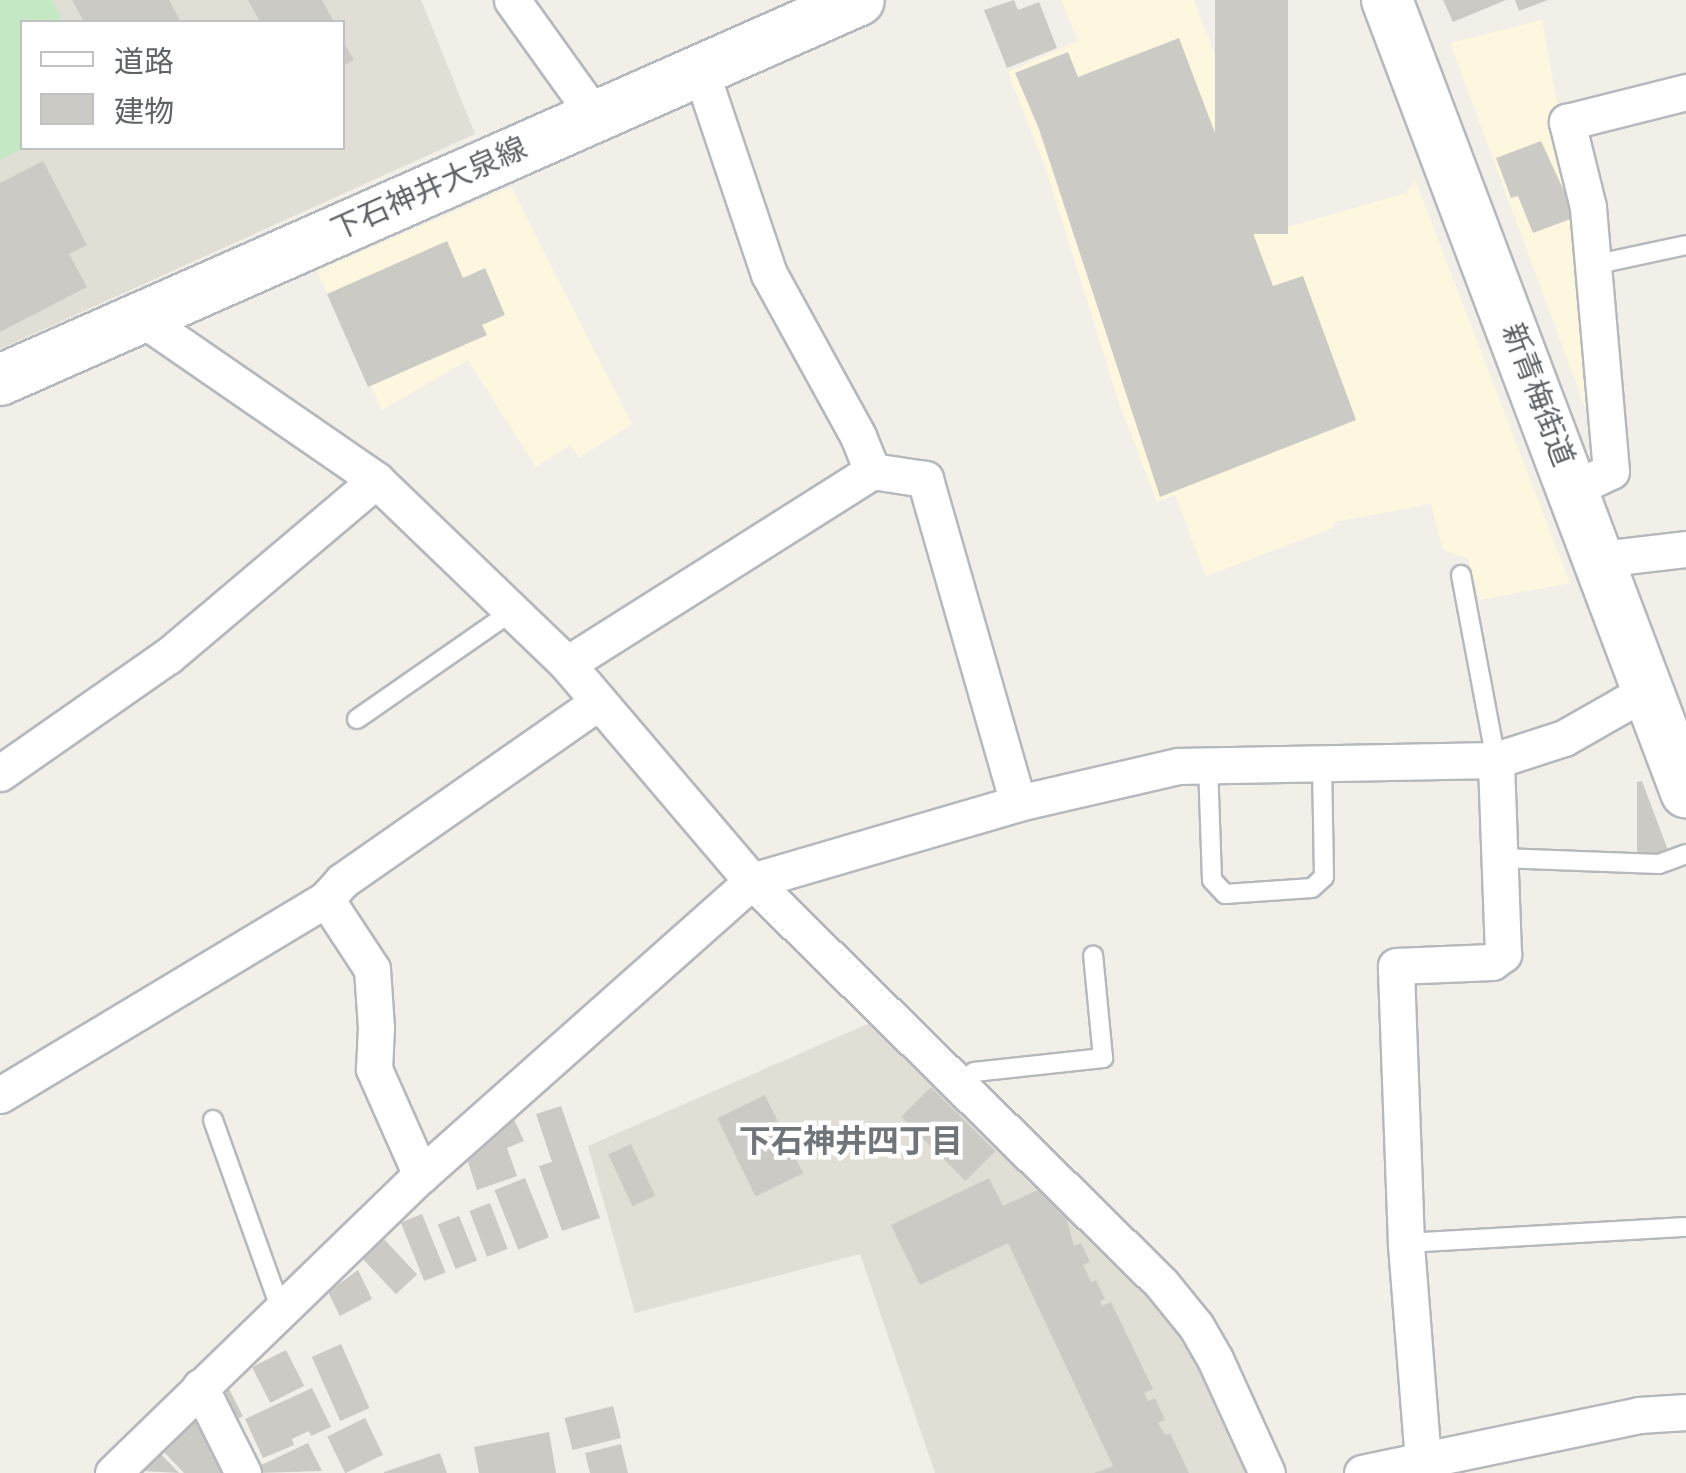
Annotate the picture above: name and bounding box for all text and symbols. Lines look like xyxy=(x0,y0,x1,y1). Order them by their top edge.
legend xyxy=(20,20,345,150)
text: 道路 xyxy=(114,44,174,79)
text: 建物 xyxy=(114,94,174,129)
street label: 下石神井大泉線 xyxy=(326,130,532,248)
street label: 新青梅街道 xyxy=(1494,319,1582,471)
district label: 下石神井四丁目 xyxy=(739,1122,963,1160)

